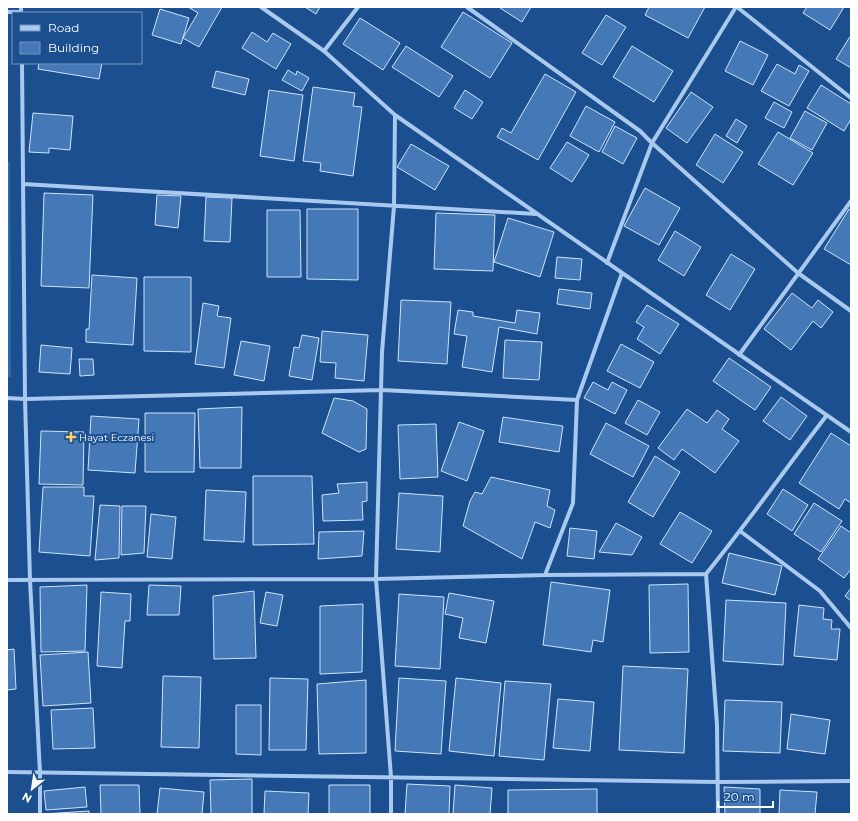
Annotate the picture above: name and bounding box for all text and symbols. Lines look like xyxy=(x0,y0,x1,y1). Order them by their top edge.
legend xyxy=(12,12,142,64)
text: Road xyxy=(48,20,79,35)
text: Building xyxy=(48,40,99,55)
place label: Hayat Eczanesi xyxy=(79,431,154,444)
marker: Hayat Eczanesi xyxy=(66,432,76,442)
north arrow xyxy=(12,769,52,809)
scale bar xyxy=(718,783,773,809)
text: N xyxy=(20,789,34,806)
text: 20 m xyxy=(724,789,755,804)

